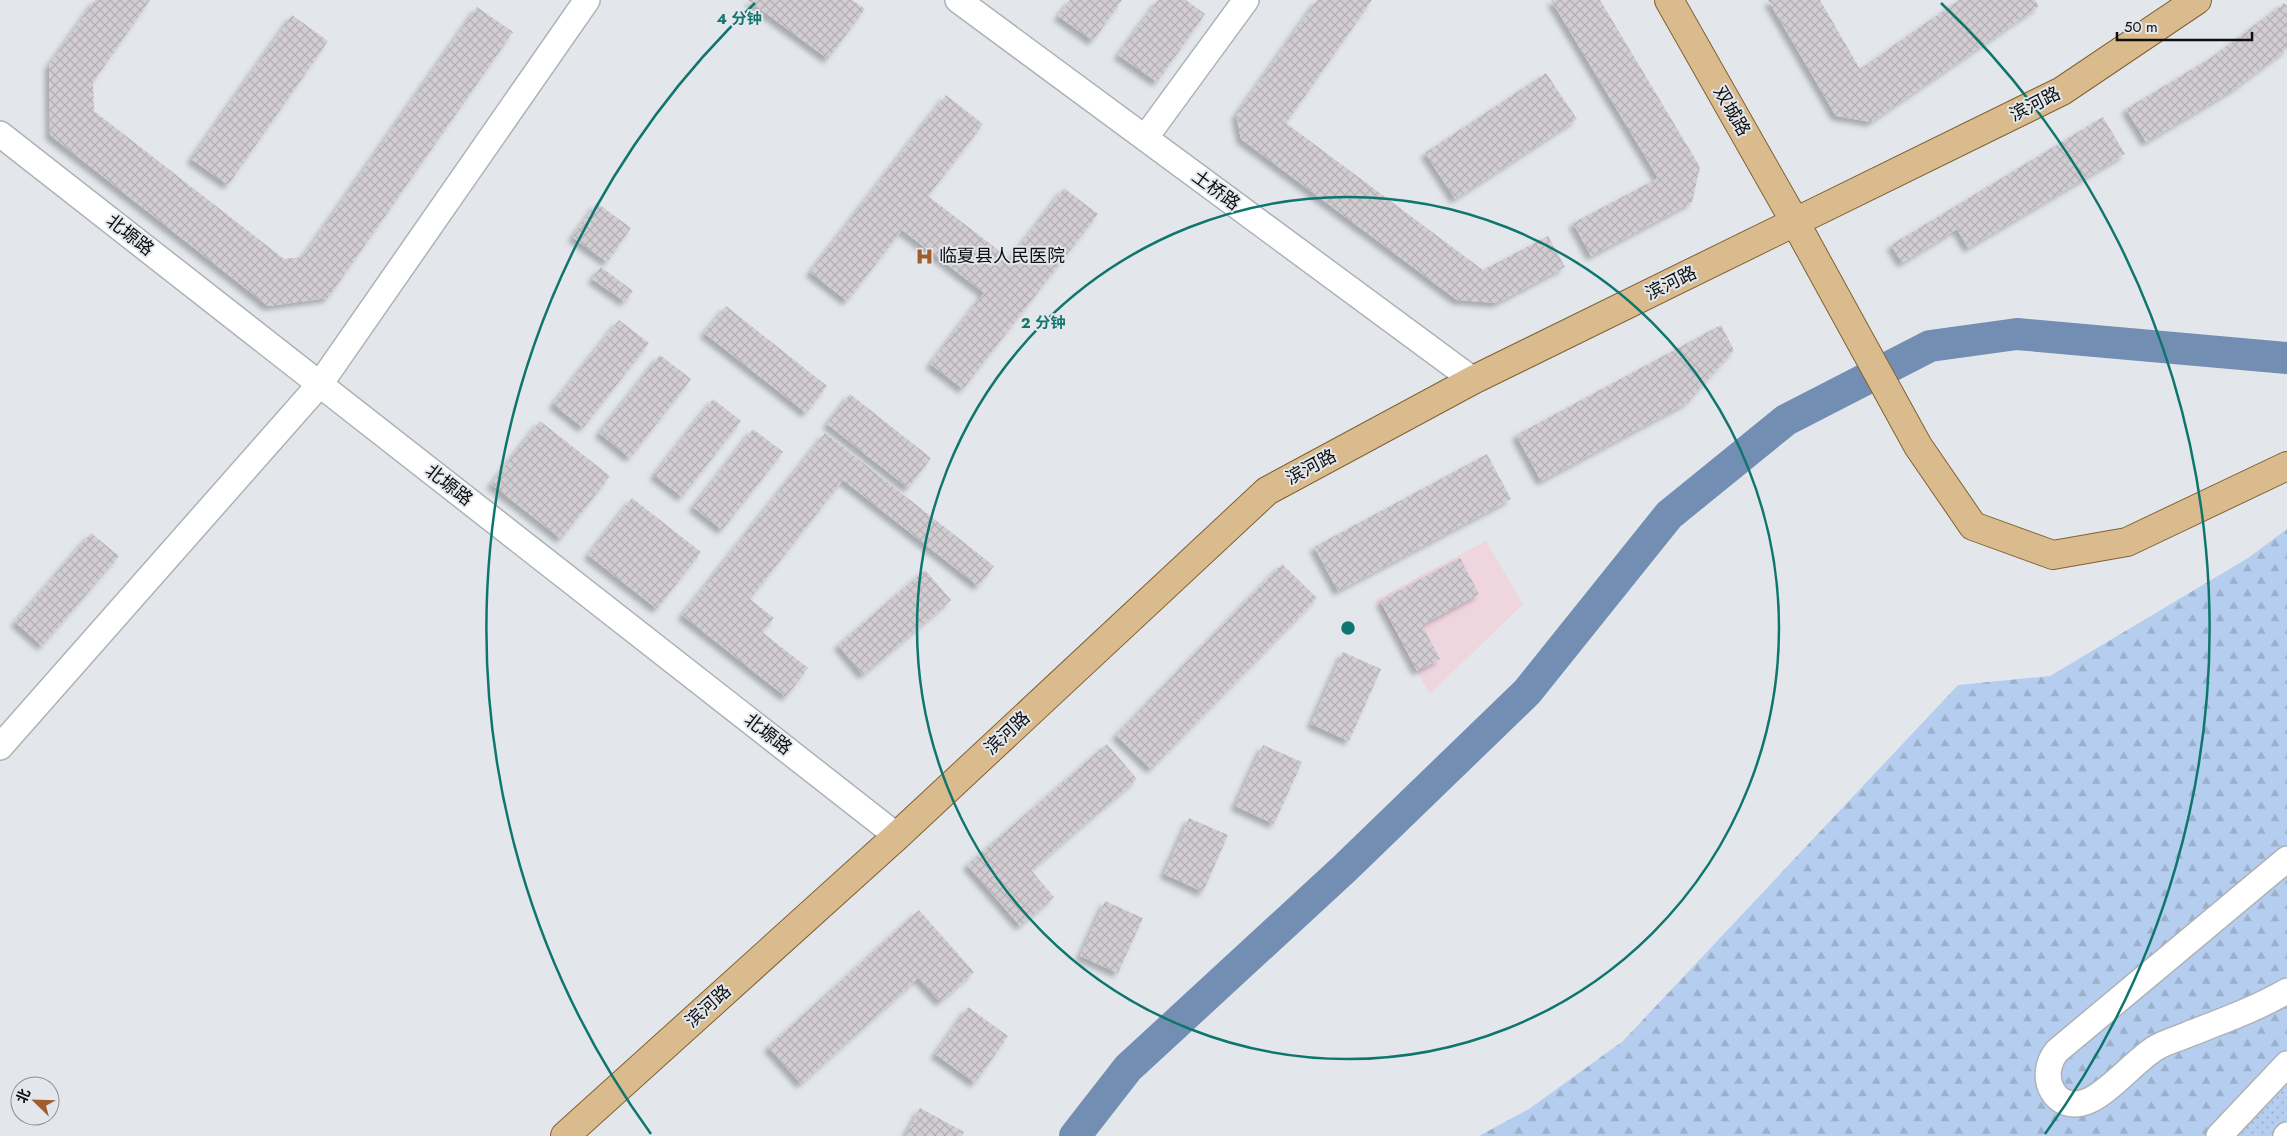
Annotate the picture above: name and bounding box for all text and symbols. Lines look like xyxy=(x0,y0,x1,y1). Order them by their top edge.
text: 4 分钟 xyxy=(717,8,761,30)
scale bar xyxy=(2117,10,2252,42)
text: 50 m xyxy=(2124,16,2158,38)
street label: 滨河路 xyxy=(2005,80,2065,128)
street label: 双城路 xyxy=(1707,81,1757,141)
street label: 土桥路 xyxy=(1187,164,1245,216)
street label: 北塬路 xyxy=(101,208,159,262)
place label: 临夏县人民医院 xyxy=(939,243,1065,269)
hospital icon: 临夏县人民医院 xyxy=(915,246,935,266)
street label: 滨河路 xyxy=(1641,259,1701,307)
text: 2 分钟 xyxy=(1021,312,1065,334)
street label: 滨河路 xyxy=(1281,443,1341,491)
street label: 北塬路 xyxy=(420,458,478,512)
centre of rings xyxy=(1339,619,1357,637)
street label: 滨河路 xyxy=(978,705,1036,761)
street label: 北塬路 xyxy=(739,707,797,761)
street label: 滨河路 xyxy=(679,978,737,1034)
north arrow xyxy=(10,1076,60,1126)
text: 北 xyxy=(11,1086,35,1106)

